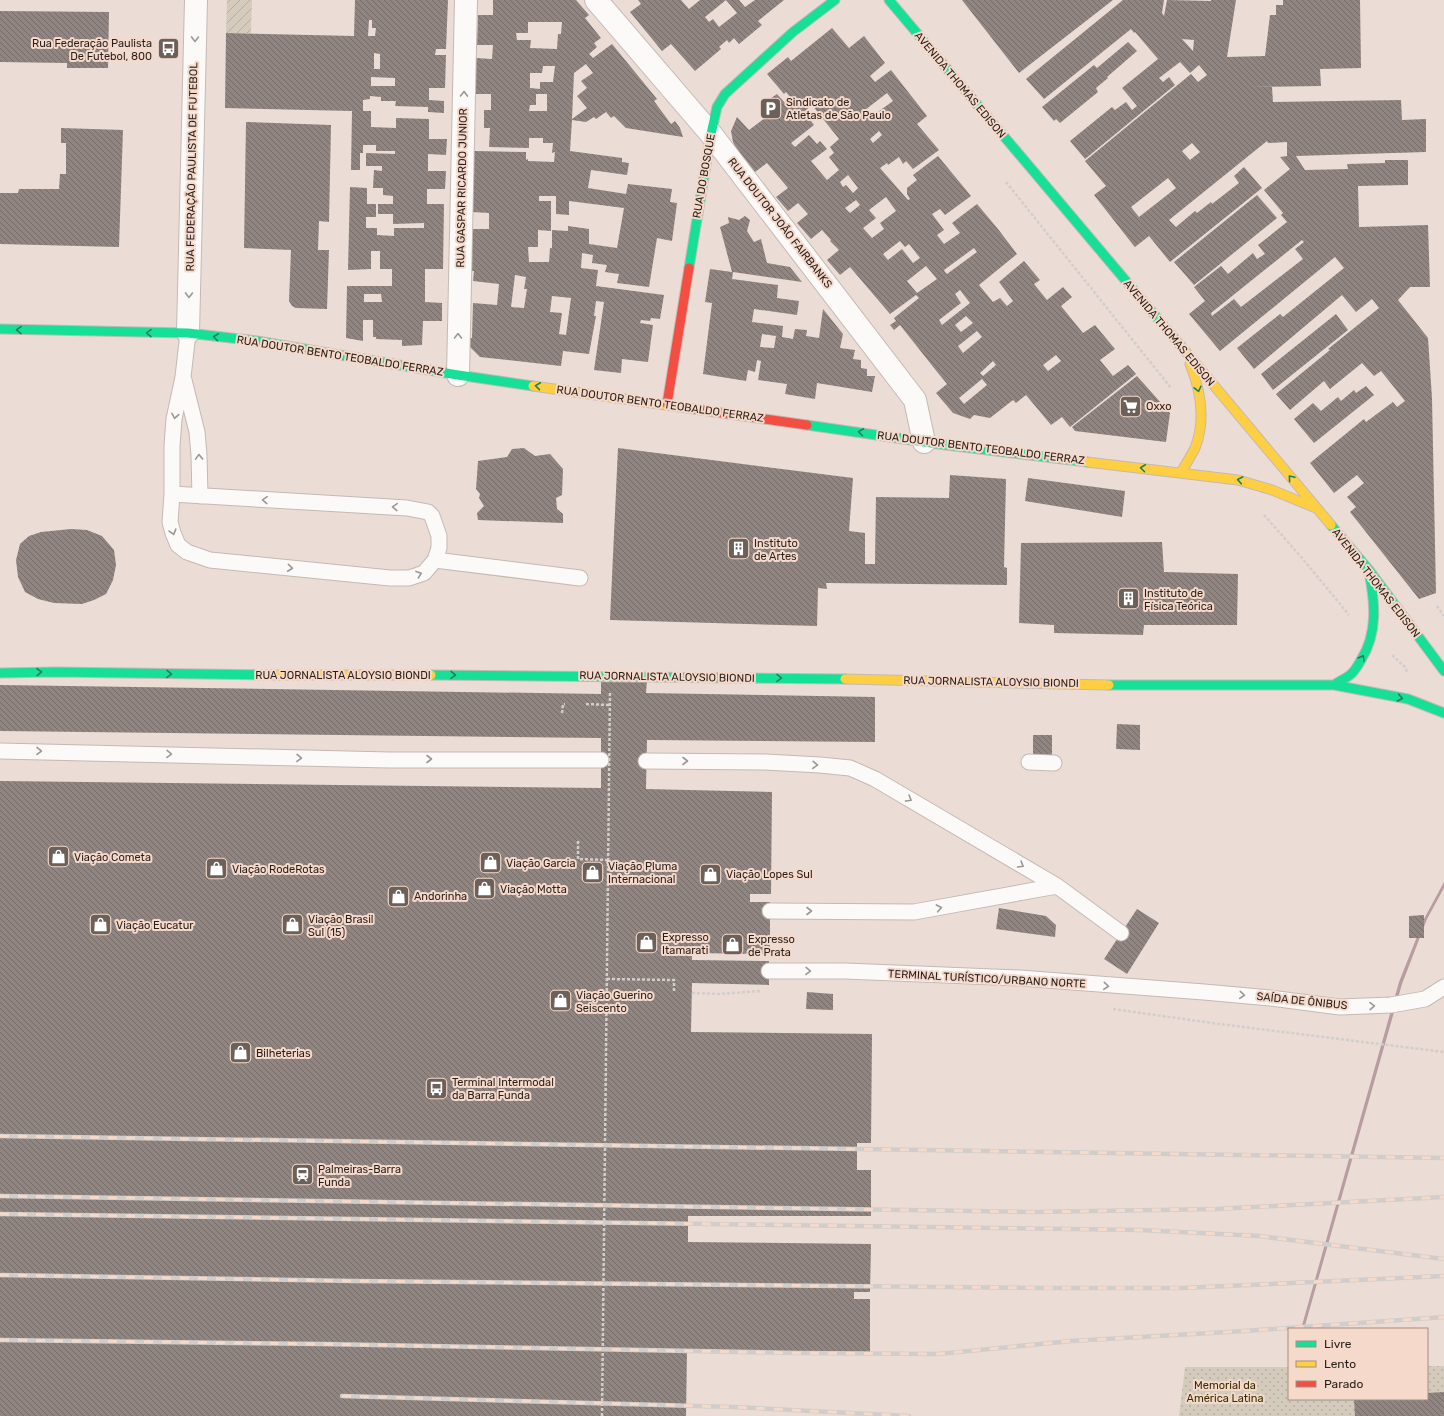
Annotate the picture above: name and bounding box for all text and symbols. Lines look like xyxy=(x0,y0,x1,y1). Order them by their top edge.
street label: AVENIDA THOMAS EDISON xyxy=(912,29,1008,141)
bus stop icon: Rua Federação Paulista De Futebol, 800 xyxy=(155,36,181,62)
one-way arrow xyxy=(191,36,199,42)
place label: Rua Federação Paulista De Futebol, 800 xyxy=(32,37,152,63)
street label: RUA FEDERAÇÃO PAULISTA DE FUTEBOL xyxy=(184,62,200,272)
one-way arrow xyxy=(459,91,468,97)
parking icon: Sindicato de Atletas de São Paulo xyxy=(757,95,783,121)
place label: Sindicato de Atletas de São Paulo xyxy=(786,96,891,122)
street label: RUA GASPAR RICARDO JUNIOR xyxy=(454,108,470,268)
street label: RUA DO BOSQUE xyxy=(690,132,718,219)
street label: RUA DOUTOR JOÃO FAIRBANKS xyxy=(725,155,835,291)
street label: AVENIDA THOMAS EDISON xyxy=(1121,277,1217,389)
one-way arrow xyxy=(185,292,193,298)
one-way arrow xyxy=(16,326,22,334)
one-way arrow xyxy=(146,329,152,337)
one-way arrow xyxy=(213,333,219,342)
street label: RUA DOUTOR BENTO TEOBALDO FERRAZ xyxy=(236,333,445,379)
one-way arrow xyxy=(454,333,463,339)
one-way arrow xyxy=(535,382,541,391)
street label: RUA DOUTOR BENTO TEOBALDO FERRAZ xyxy=(556,383,765,425)
one-way arrow xyxy=(1193,386,1201,392)
supermarket icon: Oxxo xyxy=(1118,393,1144,419)
place label: Oxxo xyxy=(1146,400,1171,413)
one-way arrow xyxy=(172,412,180,419)
one-way arrow xyxy=(858,428,864,437)
street label: RUA DOUTOR BENTO TEOBALDO FERRAZ xyxy=(876,429,1086,467)
one-way arrow xyxy=(195,454,203,460)
one-way arrow xyxy=(1139,463,1146,472)
one-way arrow xyxy=(1288,476,1295,483)
one-way arrow xyxy=(1237,477,1243,485)
one-way arrow xyxy=(262,496,268,504)
one-way arrow xyxy=(392,503,398,511)
street label: AVENIDA THOMAS EDISON xyxy=(1329,526,1423,640)
one-way arrow xyxy=(168,529,177,536)
building icon: Instituto de Artes xyxy=(726,536,752,562)
place label: Instituto de Artes xyxy=(754,537,798,563)
one-way arrow xyxy=(287,564,293,573)
one-way arrow xyxy=(415,571,422,579)
building icon: Instituto de Física Teórica xyxy=(1115,586,1141,612)
place label: Instituto de Física Teórica xyxy=(1144,587,1213,613)
one-way arrow xyxy=(1357,655,1364,662)
one-way arrow xyxy=(36,668,42,676)
street label: RUA JORNALISTA ALOYSIO BIONDI xyxy=(255,669,431,682)
street label: RUA JORNALISTA ALOYSIO BIONDI xyxy=(579,669,755,685)
one-way arrow xyxy=(166,670,172,678)
one-way arrow xyxy=(450,671,456,679)
one-way arrow xyxy=(776,674,782,683)
street label: RUA JORNALISTA ALOYSIO BIONDI xyxy=(903,674,1079,690)
one-way arrow xyxy=(1397,693,1403,702)
one-way arrow xyxy=(36,747,42,756)
one-way arrow xyxy=(166,750,172,759)
one-way arrow xyxy=(296,753,302,762)
one-way arrow xyxy=(426,755,432,763)
one-way arrow xyxy=(682,757,688,765)
one-way arrow xyxy=(812,761,818,770)
one-way arrow xyxy=(904,794,912,801)
shop icon: Viação Cometa xyxy=(45,844,71,870)
shop icon: Viação Garcia xyxy=(477,850,503,876)
place label: Viação Cometa xyxy=(74,851,151,864)
shop icon: Viação RodeRotas xyxy=(203,856,229,882)
place label: Viação Garcia xyxy=(506,857,576,870)
shop icon: Viação Pluma Internacional xyxy=(579,859,605,885)
place label: Viação Pluma Internacional xyxy=(608,860,677,886)
one-way arrow xyxy=(1017,860,1024,867)
shop icon: Viação Lopes Sul xyxy=(697,861,723,887)
place label: Viação RodeRotas xyxy=(232,863,325,876)
place label: Viação Lopes Sul xyxy=(726,868,813,881)
shop icon: Viação Motta xyxy=(472,876,498,902)
shop icon: Andorinha xyxy=(386,883,412,909)
place label: Viação Motta xyxy=(500,883,567,896)
place label: Andorinha xyxy=(414,890,467,903)
one-way arrow xyxy=(936,904,942,912)
one-way arrow xyxy=(806,907,812,916)
shop icon: Viação Eucatur xyxy=(88,912,114,938)
shop icon: Viação Brasil Sul (15) xyxy=(279,912,305,938)
place label: Viação Brasil Sul (15) xyxy=(308,913,374,939)
place label: Viação Eucatur xyxy=(116,919,194,932)
shop icon: Expresso Itamarati xyxy=(633,930,659,956)
place label: Expresso Itamarati xyxy=(662,931,709,957)
shop icon: Expresso de Prata xyxy=(720,932,746,958)
place label: Expresso de Prata xyxy=(748,933,795,959)
one-way arrow xyxy=(805,967,811,975)
street label: TERMINAL TURÍSTICO/URBANO NORTE xyxy=(888,967,1087,991)
one-way arrow xyxy=(1103,981,1109,990)
shop icon: Viação Guerino Seiscento xyxy=(547,988,573,1014)
place label: Viação Guerino Seiscento xyxy=(576,989,653,1015)
street label: SAÍDA DE ÔNIBUS xyxy=(1256,990,1348,1012)
one-way arrow xyxy=(1239,991,1245,1000)
one-way arrow xyxy=(1369,1002,1375,1010)
shop icon: Bilheterias xyxy=(228,1040,254,1066)
place label: Bilheterias xyxy=(256,1047,311,1060)
bus stop icon: Terminal Intermodal da Barra Funda xyxy=(423,1075,449,1101)
place label: Terminal Intermodal da Barra Funda xyxy=(452,1076,554,1102)
station icon: Palmeiras-Barra Funda xyxy=(289,1162,315,1188)
place label: Palmeiras-Barra Funda xyxy=(318,1163,401,1189)
legend xyxy=(1288,1328,1428,1400)
text: Livre xyxy=(1324,1337,1352,1351)
text: Lento xyxy=(1324,1357,1356,1371)
text: Parado xyxy=(1324,1377,1363,1391)
park label: Memorial da América Latina xyxy=(1187,1379,1263,1405)

